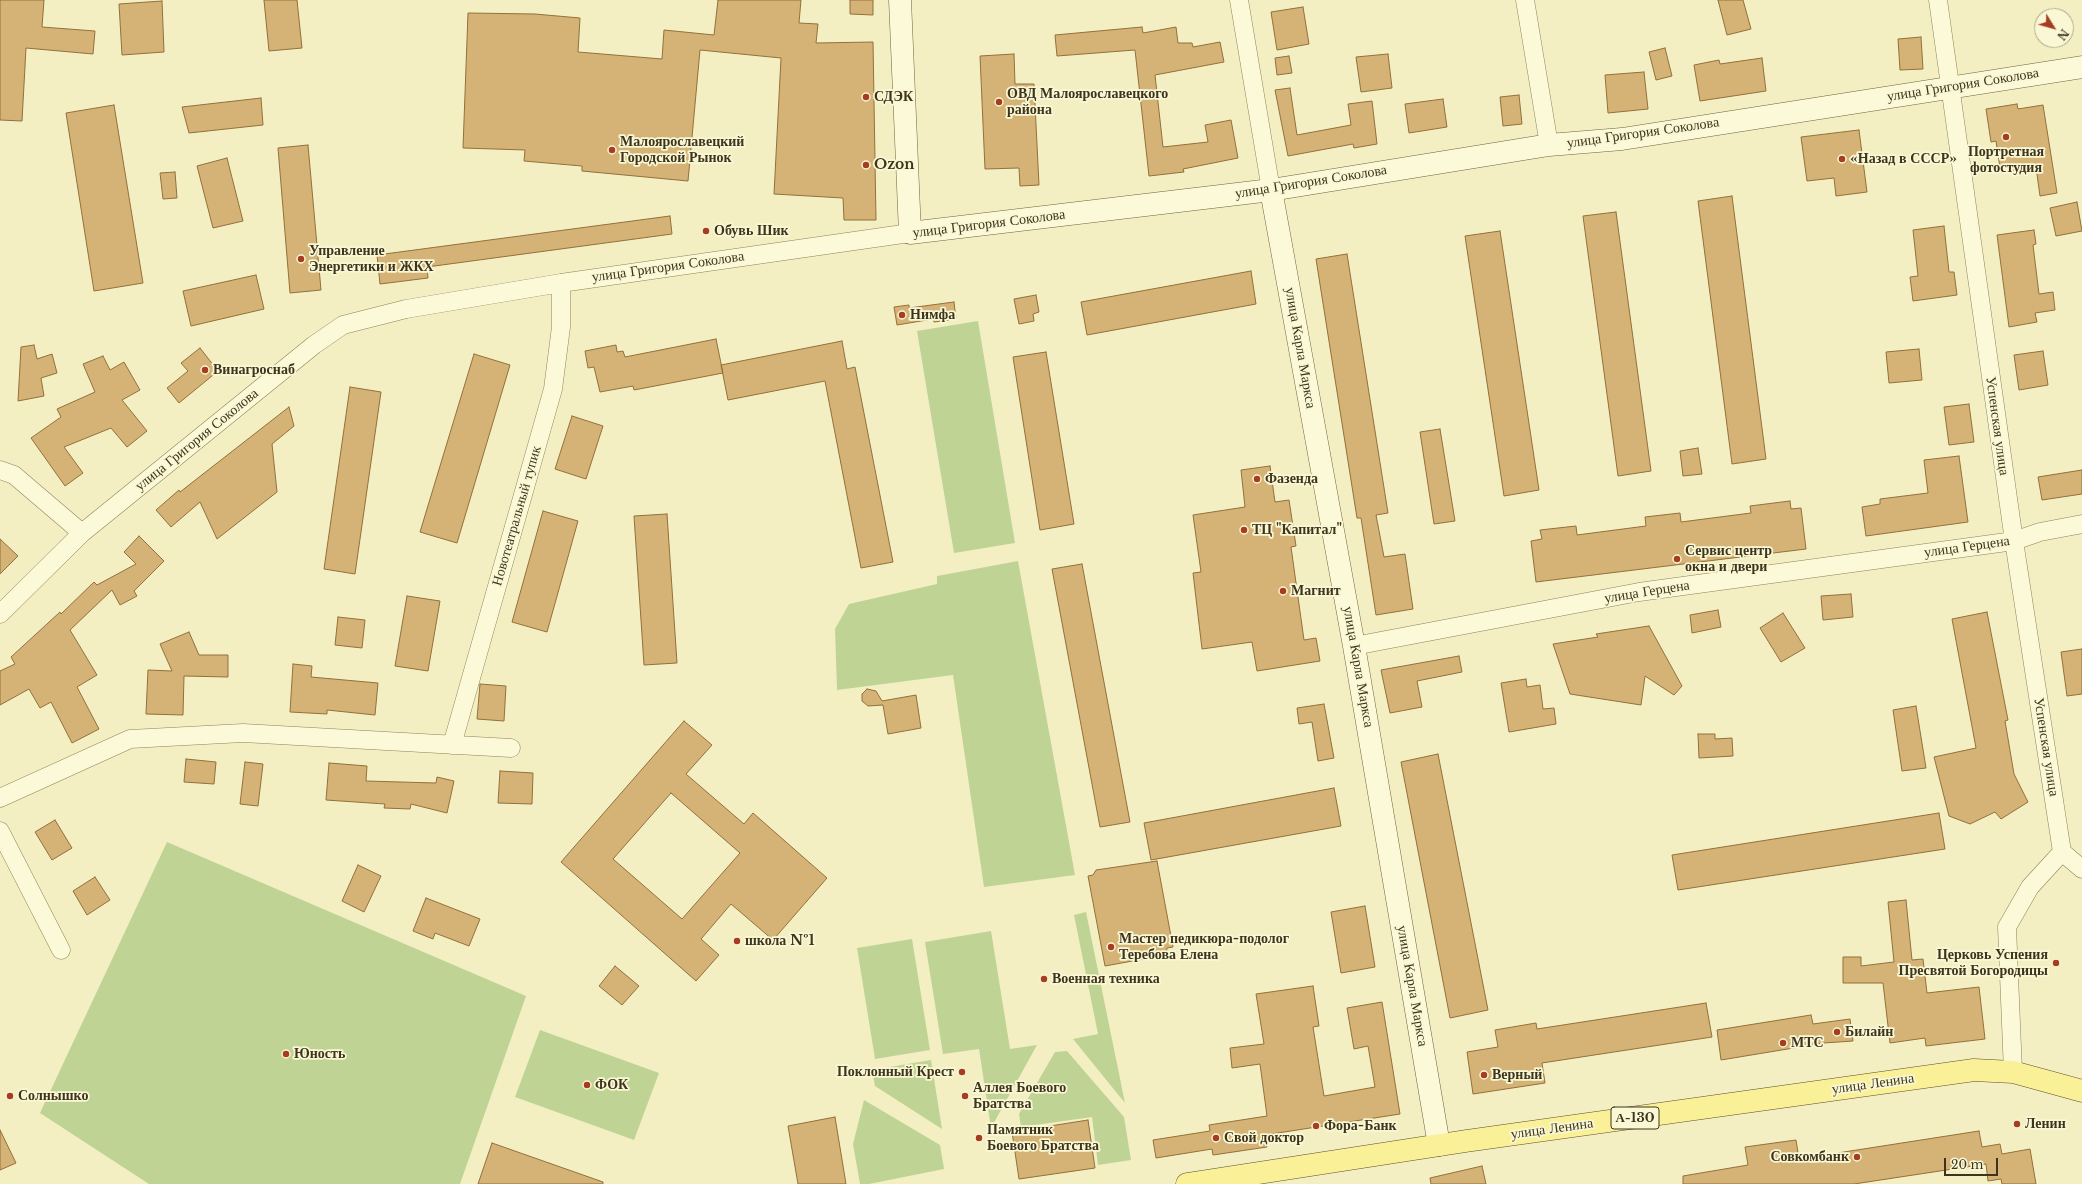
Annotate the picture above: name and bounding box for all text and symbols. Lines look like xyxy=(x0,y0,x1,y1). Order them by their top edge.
north arrow xyxy=(2034,8,2074,48)
text: N xyxy=(2054,26,2071,43)
street label: улица Григория Соколова xyxy=(1886,65,2040,105)
place label: ОВД Малоярославецкого района xyxy=(1007,86,1168,118)
place label: СДЭК xyxy=(874,89,913,105)
marker: СДЭК xyxy=(861,92,871,102)
marker: ОВД Малоярославецкого района xyxy=(994,97,1004,107)
street label: улица Григория Соколова xyxy=(1566,114,1720,152)
marker: Портретная фотостудия xyxy=(2001,132,2011,142)
place label: Малоярославецкий Городской Рынок xyxy=(620,134,744,166)
place label: Портретная фотостудия xyxy=(1968,144,2044,176)
marker: Малоярославецкий Городской Рынок xyxy=(607,145,617,155)
place label: «Назад в СССР» xyxy=(1850,151,1957,167)
marker: «Назад в СССР» xyxy=(1837,154,1847,164)
place label: Ozon xyxy=(874,157,915,173)
marker: Ozon xyxy=(861,160,871,170)
street label: улица Григория Соколова xyxy=(1234,162,1388,202)
street label: улица Григория Соколова xyxy=(912,206,1066,242)
place label: Обувь Шик xyxy=(714,223,789,239)
marker: Обувь Шик xyxy=(701,226,711,236)
place label: Управление Энергетики и ЖКХ xyxy=(309,243,434,276)
street label: улица Григория Соколова xyxy=(591,248,745,286)
marker: Управление Энергетики и ЖКХ xyxy=(296,254,306,264)
street label: улица Карла Маркса xyxy=(1281,286,1319,410)
place label: Нимфа xyxy=(910,307,955,323)
marker: Нимфа xyxy=(897,310,907,320)
place label: Винагроснаб xyxy=(213,362,295,378)
marker: Винагроснаб xyxy=(200,365,210,375)
street label: Успенская улица xyxy=(1982,375,2012,477)
street label: улица Григория Соколова xyxy=(132,385,262,495)
street label: Новотеатральный тупик xyxy=(489,444,545,588)
place label: Фазенда xyxy=(1265,471,1318,487)
marker: Фазенда xyxy=(1252,474,1262,484)
place label: ТЦ "Капитал" xyxy=(1252,522,1342,538)
marker: ТЦ "Капитал" xyxy=(1239,525,1249,535)
street label: улица Герцена xyxy=(1923,533,2011,561)
place label: Сервис центр окна и двери xyxy=(1685,543,1772,576)
marker: Сервис центр окна и двери xyxy=(1672,554,1682,564)
street label: улица Герцена xyxy=(1603,577,1691,607)
place label: Магнит xyxy=(1291,583,1341,599)
marker: Магнит xyxy=(1278,586,1288,596)
street label: улица Карла Маркса xyxy=(1339,605,1377,729)
street label: Успенская улица xyxy=(2030,696,2062,798)
street label: улица Карла Маркса xyxy=(1393,924,1431,1048)
place label: Мастер педикюра-подолог Теребова Елена xyxy=(1119,931,1289,964)
place label: школа №1 xyxy=(745,933,815,949)
marker: школа №1 xyxy=(732,936,742,946)
marker: Мастер педикюра-подолог Теребова Елена xyxy=(1106,942,1116,952)
place label: Церковь Успения Пресвятой Богородицы xyxy=(1898,947,2048,980)
marker: Церковь Успения Пресвятой Богородицы xyxy=(2051,958,2061,968)
place label: Военная техника xyxy=(1052,971,1160,987)
marker: Военная техника xyxy=(1039,974,1049,984)
place label: Билайн xyxy=(1845,1024,1893,1040)
marker: Билайн xyxy=(1832,1027,1842,1037)
place label: МТС xyxy=(1791,1035,1824,1051)
marker: МТС xyxy=(1778,1038,1788,1048)
place label: Юность xyxy=(294,1046,345,1062)
marker: Юность xyxy=(281,1049,291,1059)
place label: Поклонный Крест xyxy=(837,1064,954,1080)
marker: Поклонный Крест xyxy=(957,1067,967,1077)
place label: Верный xyxy=(1492,1067,1542,1083)
marker: Верный xyxy=(1479,1070,1489,1080)
street label: улица Ленина xyxy=(1831,1070,1915,1098)
place label: ФОК xyxy=(595,1077,628,1093)
marker: ФОК xyxy=(582,1080,592,1090)
place label: Аллея Боевого Братства xyxy=(973,1080,1066,1112)
place label: Солнышко xyxy=(18,1088,88,1104)
marker: Солнышко xyxy=(5,1091,15,1101)
marker: Аллея Боевого Братства xyxy=(960,1091,970,1101)
road number: А-130 xyxy=(1611,1107,1659,1129)
street label: улица Ленина xyxy=(1510,1115,1594,1143)
place label: Ленин xyxy=(2025,1116,2066,1132)
place label: Фора-Банк xyxy=(1324,1118,1397,1134)
marker: Ленин xyxy=(2012,1119,2022,1129)
marker: Фора-Банк xyxy=(1311,1121,1321,1131)
place label: Памятник Боевого Братства xyxy=(987,1122,1099,1154)
place label: Свой доктор xyxy=(1224,1130,1304,1146)
marker: Памятник Боевого Братства xyxy=(974,1133,984,1143)
marker: Свой доктор xyxy=(1211,1133,1221,1143)
place label: Совкомбанк xyxy=(1770,1149,1849,1165)
scale bar xyxy=(1946,1150,2000,1176)
marker: Совкомбанк xyxy=(1852,1152,1862,1162)
text: 20 m xyxy=(1951,1157,1983,1172)

